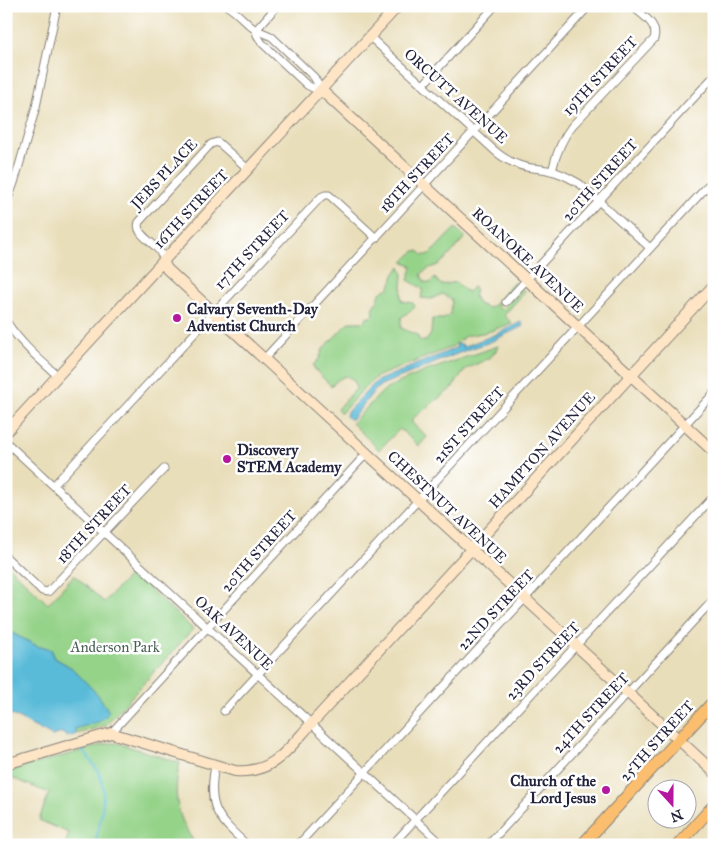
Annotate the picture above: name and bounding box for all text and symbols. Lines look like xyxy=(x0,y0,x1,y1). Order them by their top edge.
street label: 19TH STREET xyxy=(559,33,641,119)
street label: ORCUTT AVENUE xyxy=(401,45,512,147)
street label: 18TH STREET xyxy=(376,130,458,216)
street label: JEBS PLACE xyxy=(126,135,202,215)
street label: 20TH STREET xyxy=(559,135,641,225)
street label: 16TH STREET xyxy=(150,166,232,252)
street label: ROANOKE AVENUE xyxy=(469,204,588,316)
street label: 17TH STREET xyxy=(211,207,293,293)
place label: Calvary Seventh-Day Adventist Church xyxy=(186,300,319,335)
marker: Calvary Seventh-Day Adventist Church xyxy=(171,312,183,324)
street label: 21ST STREET xyxy=(430,383,508,467)
street label: HAMPTON AVENUE xyxy=(485,388,599,512)
place label: Discovery STEM Academy xyxy=(237,441,342,477)
street label: CHESTNUT AVENUE xyxy=(384,447,511,567)
marker: Discovery STEM Academy xyxy=(221,453,233,465)
street label: 18TH STREET xyxy=(53,481,135,567)
street label: 20TH STREET xyxy=(218,506,300,596)
street label: 22ND STREET xyxy=(454,566,538,654)
street label: OAK AVENUE xyxy=(191,592,277,674)
street label: 23RD STREET xyxy=(502,618,584,704)
park label: Anderson Park xyxy=(69,638,160,656)
street label: 24TH STREET xyxy=(549,669,633,757)
street label: 25TH STREET xyxy=(616,697,698,785)
place label: Church of the Lord Jesus xyxy=(510,772,597,808)
north arrow xyxy=(648,778,698,828)
marker: Church of the Lord Jesus xyxy=(600,784,612,796)
text: N xyxy=(668,806,685,826)

